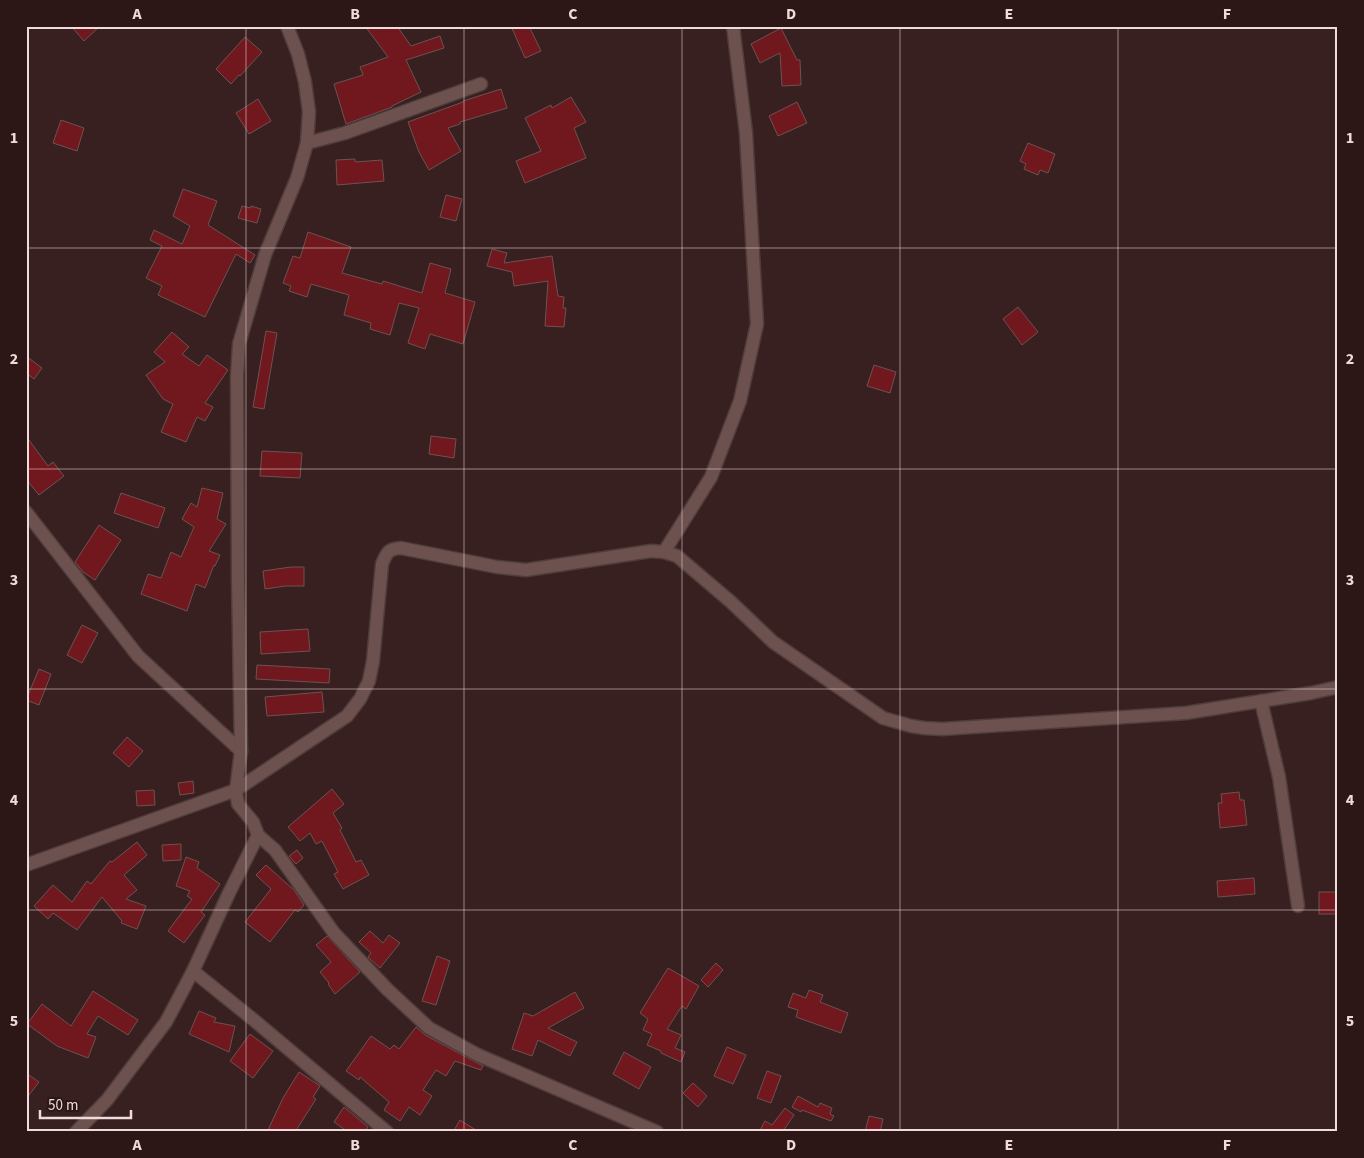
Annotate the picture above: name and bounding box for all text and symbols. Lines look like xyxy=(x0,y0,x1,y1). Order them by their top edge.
text: A xyxy=(131,3,142,25)
text: B xyxy=(350,3,360,25)
text: C xyxy=(568,3,578,25)
text: D xyxy=(786,3,796,25)
text: E xyxy=(1005,3,1013,25)
text: F xyxy=(1223,3,1231,25)
text: 1 xyxy=(10,127,18,149)
text: 1 xyxy=(1346,127,1354,149)
text: 2 xyxy=(10,348,18,370)
text: 2 xyxy=(1346,348,1354,370)
text: 3 xyxy=(10,569,18,591)
text: 3 xyxy=(1346,569,1354,591)
text: 4 xyxy=(10,789,19,811)
text: 4 xyxy=(1346,789,1355,811)
text: 5 xyxy=(10,1010,18,1032)
text: 5 xyxy=(1346,1010,1354,1032)
scale bar xyxy=(40,1088,131,1120)
text: 50 m xyxy=(48,1095,78,1116)
text: A xyxy=(131,1134,142,1156)
text: B xyxy=(350,1134,360,1156)
text: C xyxy=(568,1134,578,1156)
text: D xyxy=(786,1134,796,1156)
text: E xyxy=(1005,1134,1013,1156)
text: F xyxy=(1223,1134,1231,1156)

